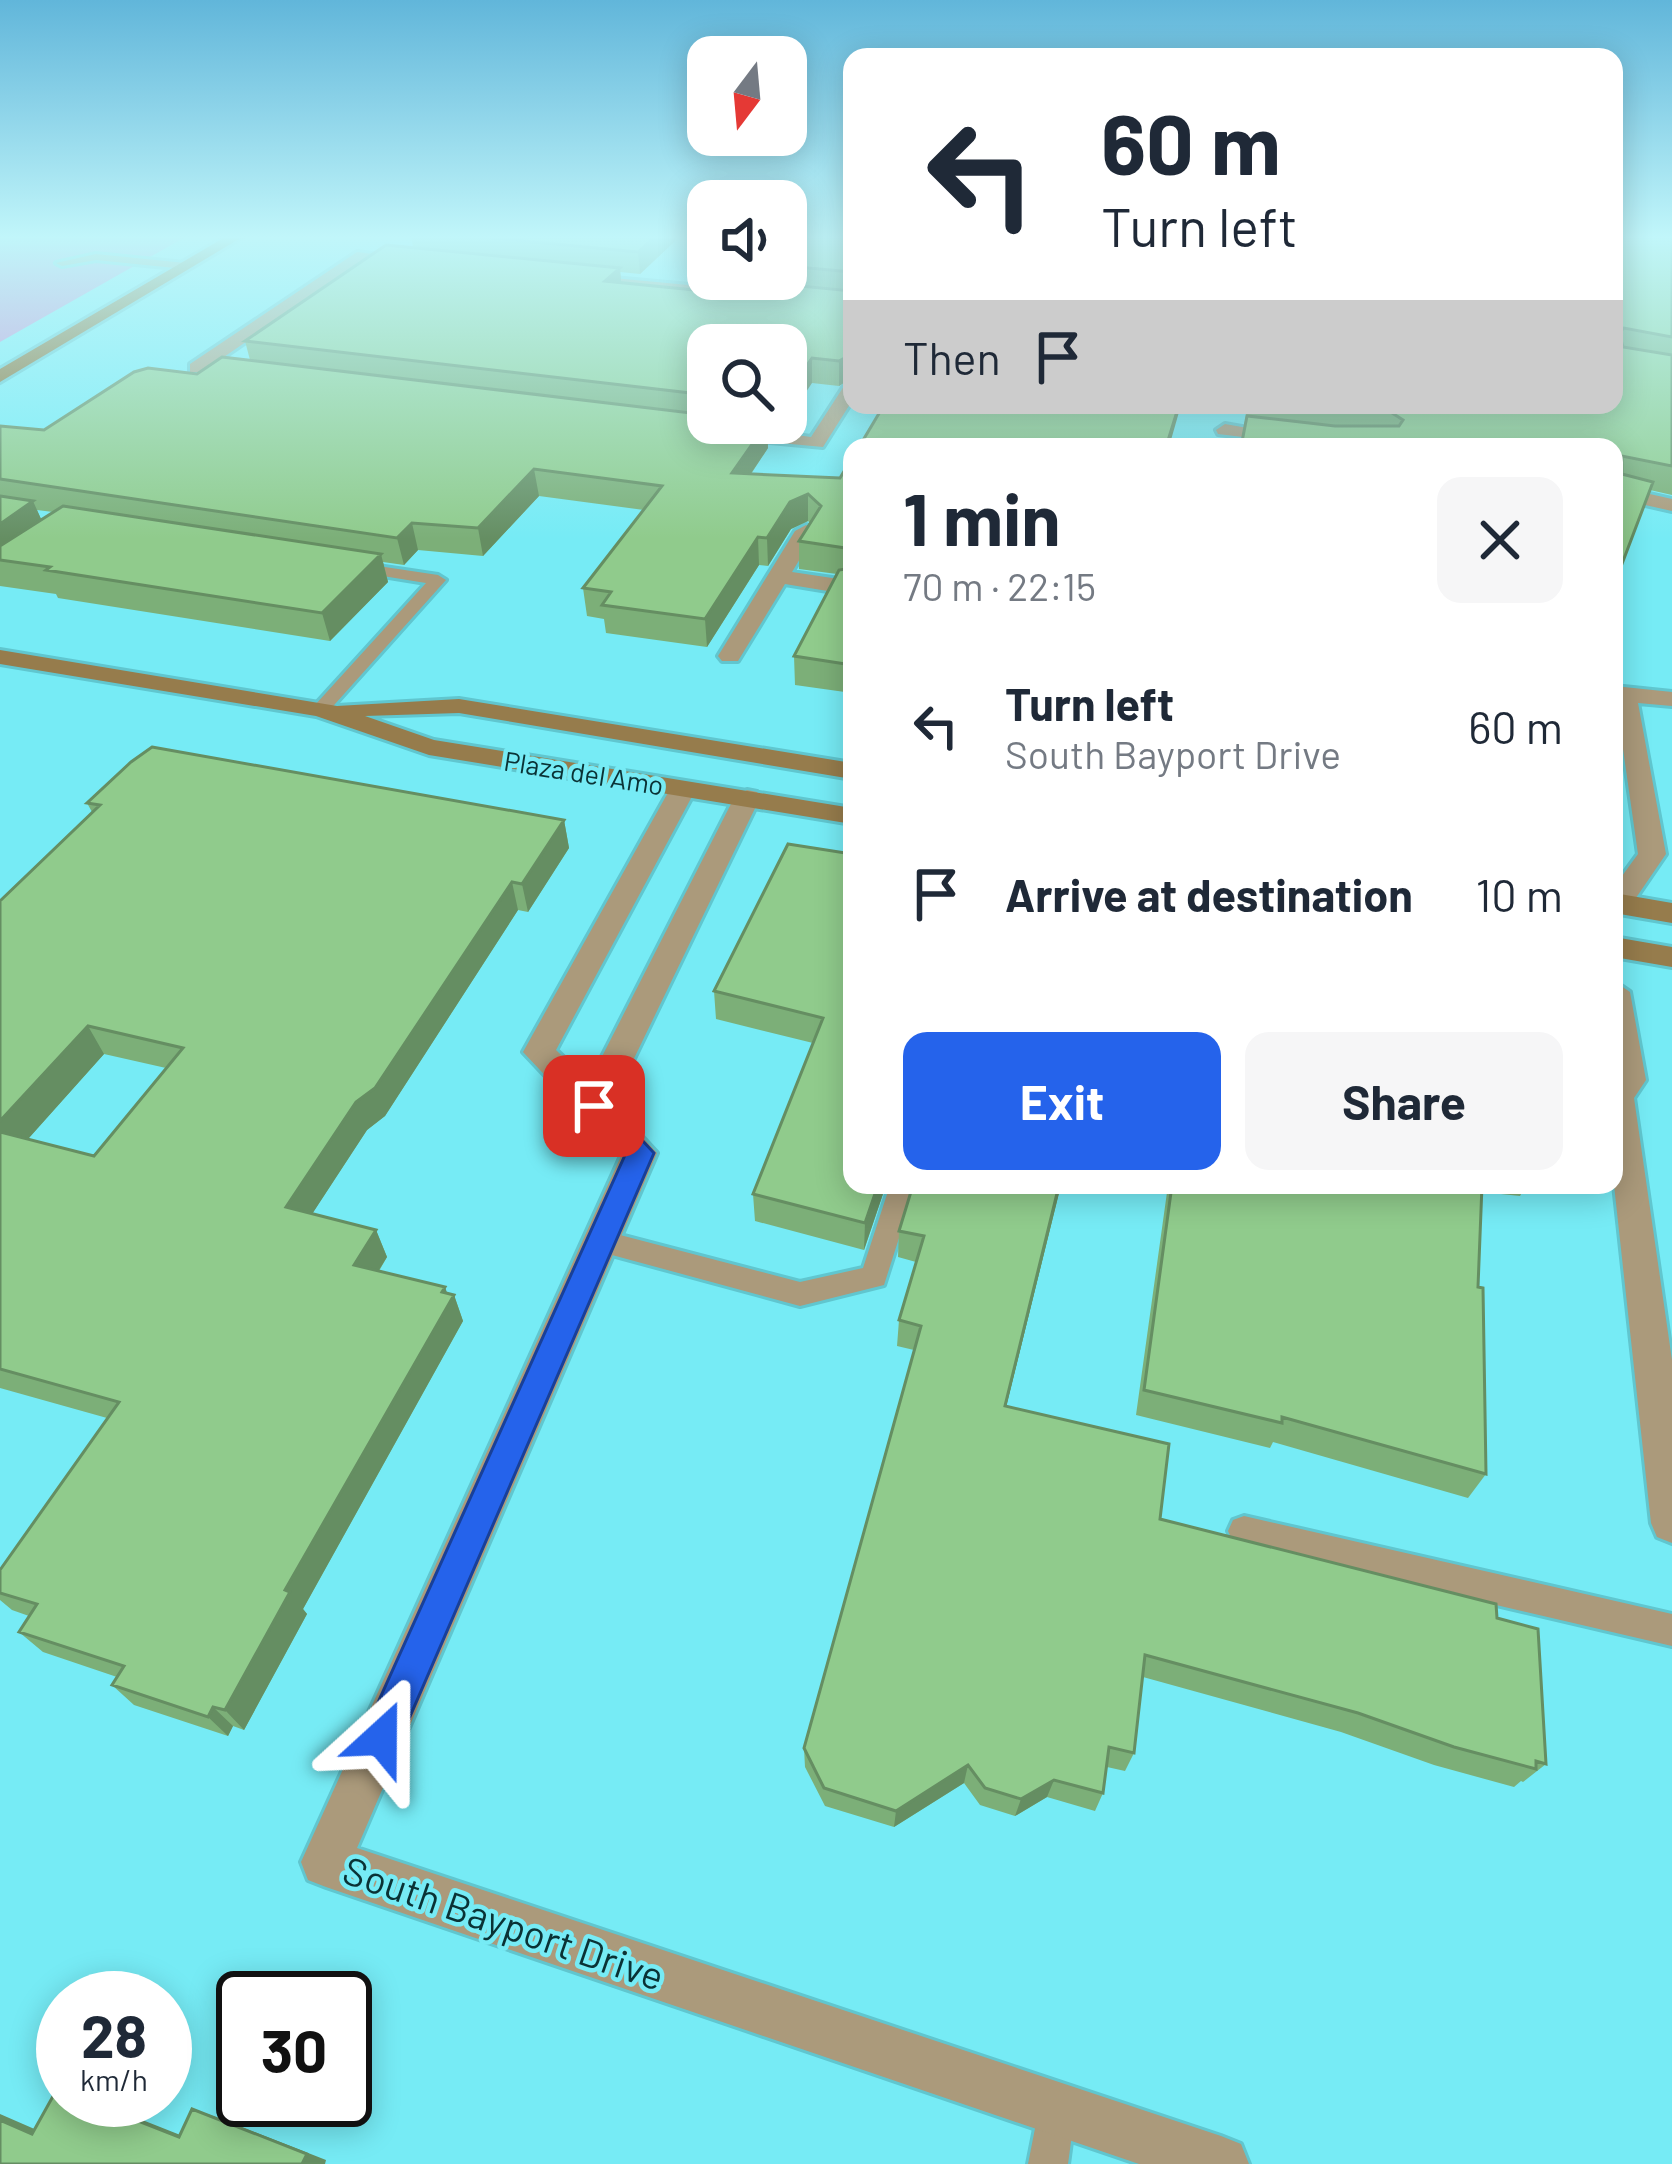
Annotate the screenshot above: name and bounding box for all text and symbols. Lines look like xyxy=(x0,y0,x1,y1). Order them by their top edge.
north arrow xyxy=(687,36,807,156)
map controls xyxy=(687,36,807,444)
text: 60 m xyxy=(1101,91,1281,192)
icon: left xyxy=(903,96,1059,252)
button: sound xyxy=(687,180,807,300)
text: Turn left xyxy=(1101,193,1298,258)
button: search xyxy=(687,324,807,444)
icon: arrive xyxy=(1025,324,1091,390)
text: Then xyxy=(903,330,1001,384)
text: 1 min xyxy=(903,474,1061,560)
button: close xyxy=(1437,477,1563,603)
text: 70 m · 22:15 xyxy=(903,562,1096,609)
text: Turn left xyxy=(1005,676,1174,730)
icon: left xyxy=(903,693,969,759)
text: 60 m xyxy=(1468,699,1563,753)
text: South Bayport Drive xyxy=(1005,730,1341,777)
street label: Plaza del Amo xyxy=(502,744,666,800)
icon: arrive xyxy=(903,861,969,927)
text: Arrive at destination xyxy=(1005,867,1413,921)
text: 10 m xyxy=(1476,867,1563,921)
button: Exit xyxy=(903,1032,1221,1170)
button: Share xyxy=(1245,1032,1563,1170)
pin xyxy=(543,1055,645,1157)
icon: arrive xyxy=(561,1073,627,1139)
position arrow xyxy=(318,1675,444,1801)
street label: South Bayport Drive xyxy=(338,1845,670,1999)
speed limit sign: 30 xyxy=(216,1971,372,2127)
text: 28 xyxy=(81,1998,147,2070)
text: km/h xyxy=(80,2061,148,2097)

